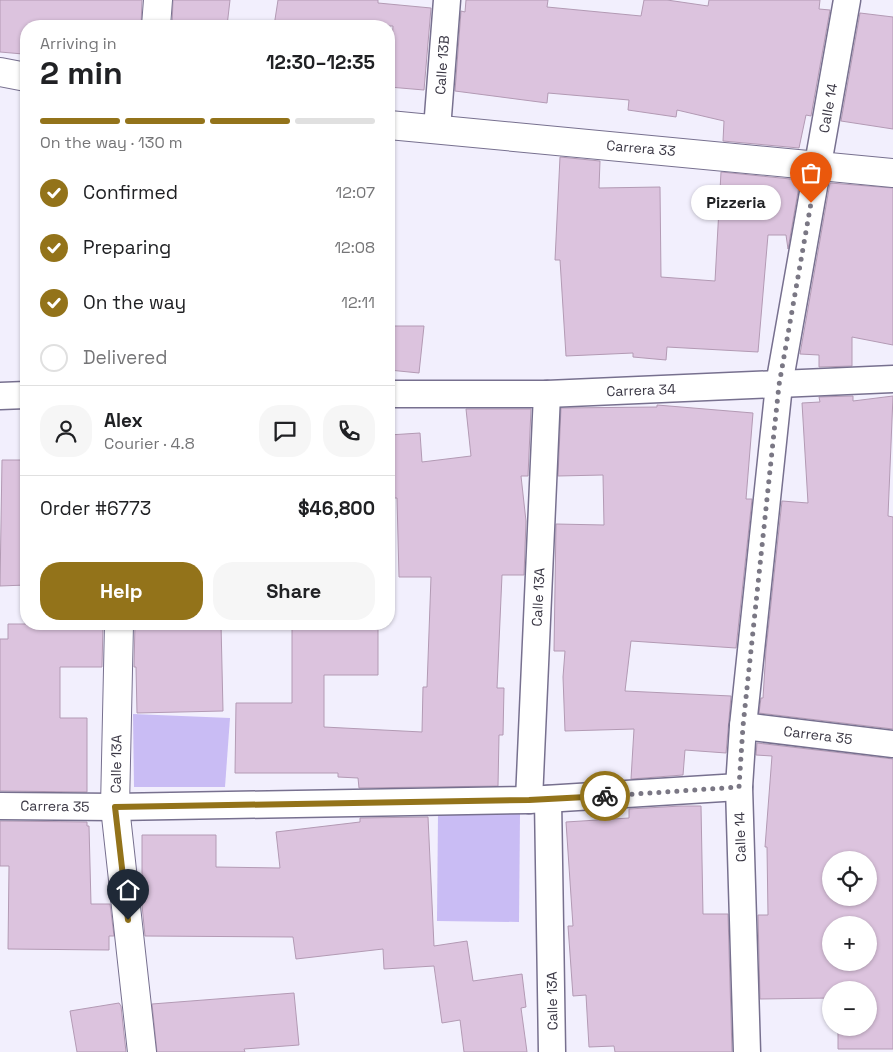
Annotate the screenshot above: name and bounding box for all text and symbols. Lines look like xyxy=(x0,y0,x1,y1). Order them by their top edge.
text: Arriving in xyxy=(40,33,117,54)
street label: Calle 13B xyxy=(431,35,453,95)
text: 12:30–12:35 xyxy=(266,50,375,75)
text: 2 min xyxy=(40,53,123,93)
street label: Calle 14 xyxy=(815,81,841,134)
text: On the way · 130 m xyxy=(40,132,183,153)
street label: Carrera 33 xyxy=(606,136,676,160)
pin xyxy=(790,152,832,203)
icon: bag xyxy=(797,159,825,187)
icon: check xyxy=(40,179,68,207)
text: Confirmed xyxy=(83,180,178,205)
text: 12:07 xyxy=(336,182,375,203)
callout: Pizzeria xyxy=(691,186,781,220)
text: Pizzeria xyxy=(706,192,766,213)
icon: check xyxy=(40,234,68,262)
text: Preparing xyxy=(83,235,171,260)
text: 12:08 xyxy=(334,237,375,258)
icon: check xyxy=(40,289,68,317)
text: On the way xyxy=(83,290,186,315)
text: 12:11 xyxy=(341,292,375,313)
text: Delivered xyxy=(83,345,168,370)
street label: Carrera 34 xyxy=(606,380,676,400)
button: person xyxy=(40,405,92,457)
button: chat xyxy=(259,405,311,457)
button: phone xyxy=(323,405,375,457)
text: Alex xyxy=(104,408,143,433)
text: Courier · 4.8 xyxy=(104,433,195,454)
text: Order #6773 xyxy=(40,496,151,521)
text: $46,800 xyxy=(298,496,375,521)
button: Help xyxy=(40,562,203,620)
button: Share xyxy=(213,562,375,620)
street label: Calle 13A xyxy=(527,567,549,627)
street label: Carrera 35 xyxy=(783,722,853,748)
street label: Calle 13A xyxy=(106,734,126,794)
courier xyxy=(580,771,630,821)
icon: bike xyxy=(591,782,619,810)
street label: Carrera 35 xyxy=(20,796,90,816)
street label: Calle 14 xyxy=(730,811,750,862)
map controls xyxy=(822,851,877,1036)
button: locate xyxy=(822,851,877,906)
pin xyxy=(107,869,149,920)
icon: home xyxy=(114,876,142,904)
button: + xyxy=(822,916,877,971)
street label: Calle 13A xyxy=(542,971,562,1031)
button: − xyxy=(822,981,877,1036)

